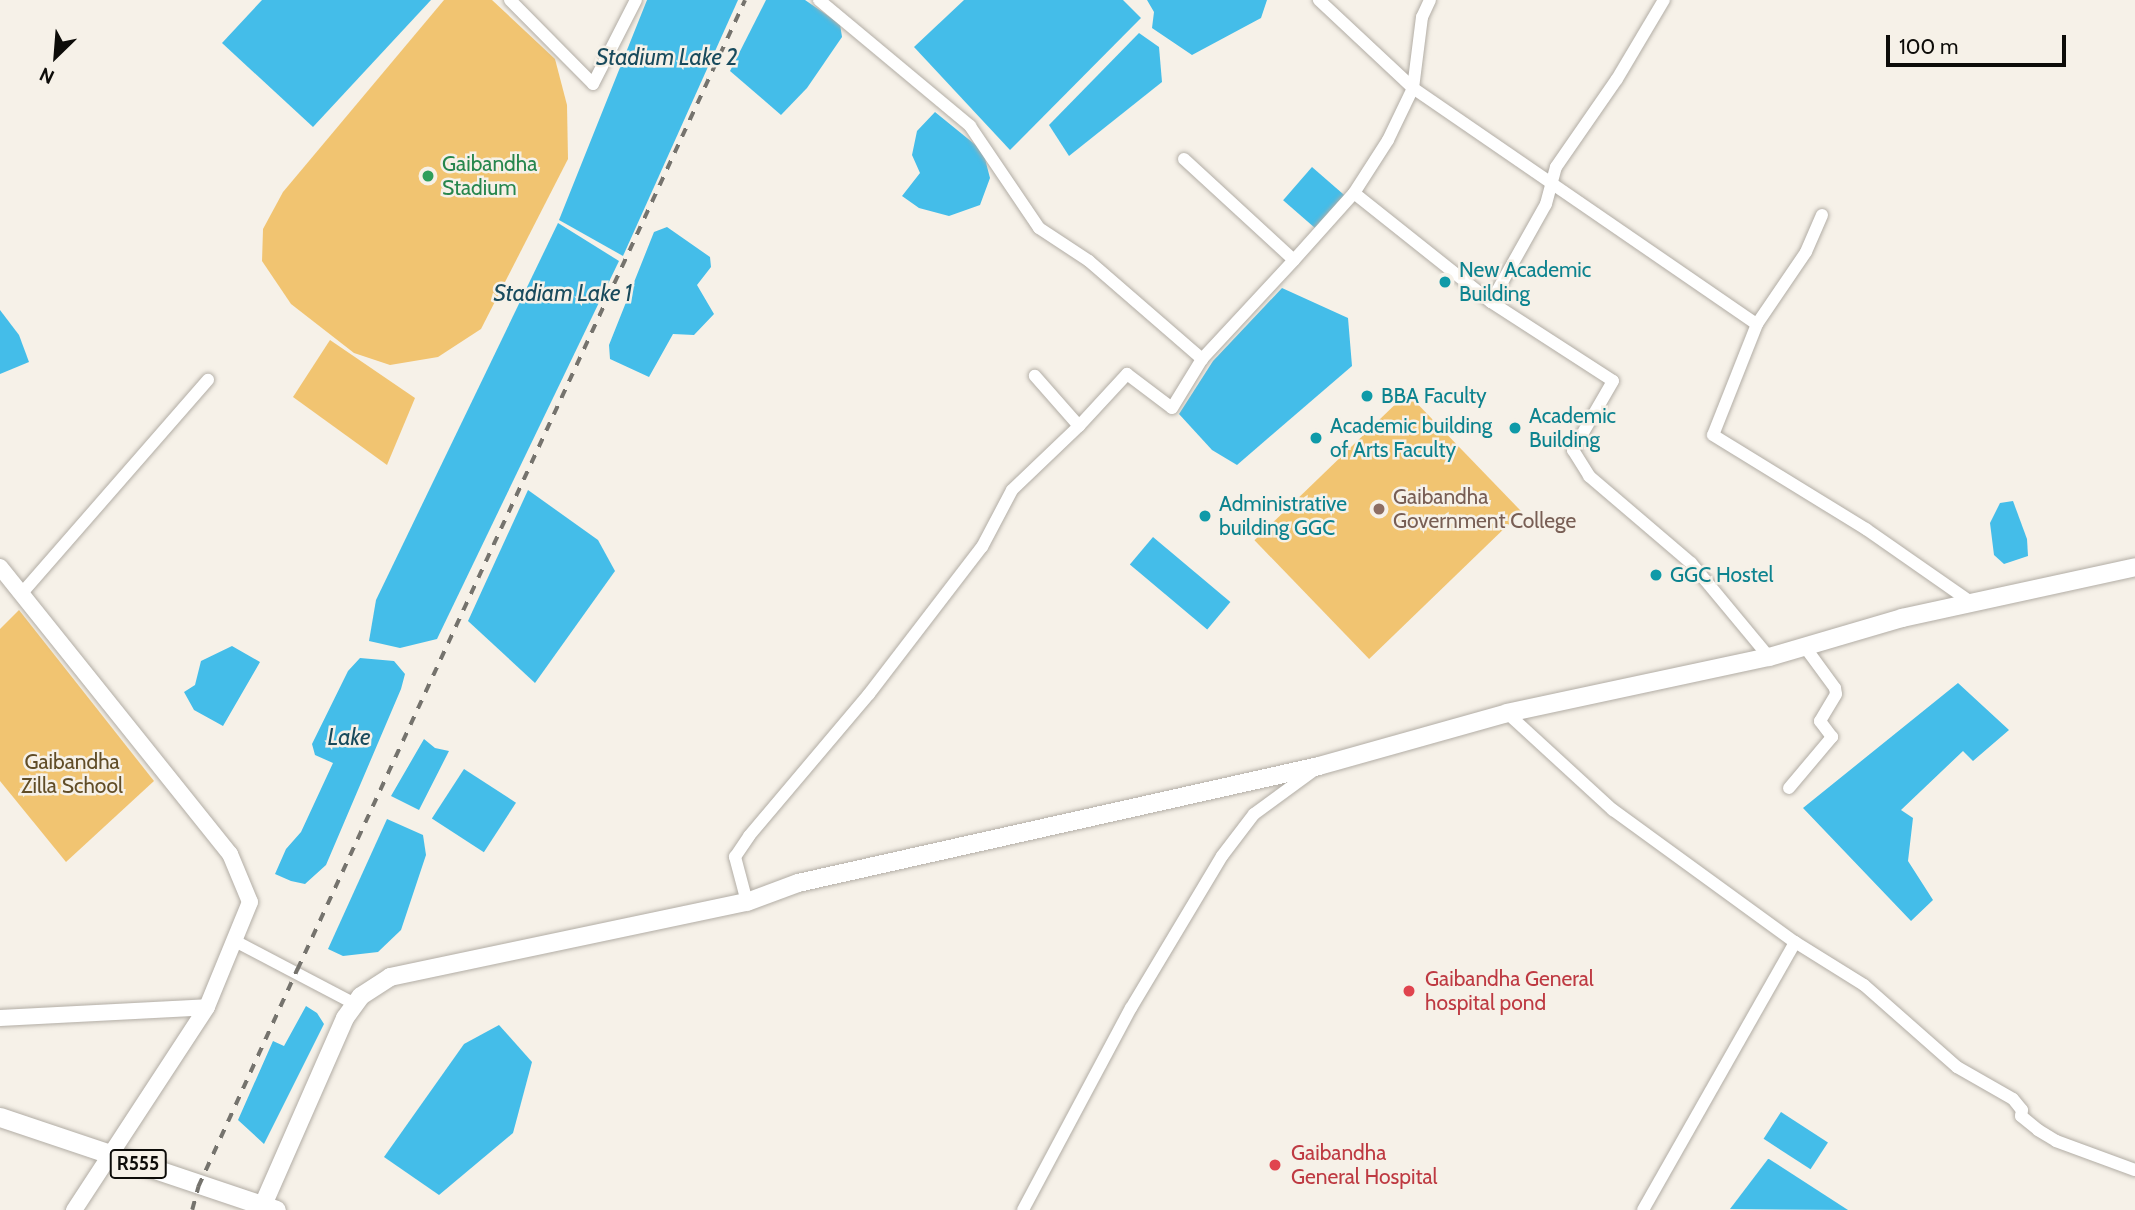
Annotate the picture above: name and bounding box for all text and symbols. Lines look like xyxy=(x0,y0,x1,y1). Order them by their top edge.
north arrow xyxy=(21,21,91,91)
scale bar xyxy=(1890,21,2070,65)
text: 100 m xyxy=(1899,34,1958,59)
water label: Stadium Lake 2 xyxy=(596,43,738,71)
text: N xyxy=(36,62,58,89)
place label: Gaibandha Stadium xyxy=(442,151,537,201)
marker: Gaibandha Stadium xyxy=(420,168,436,184)
place label: New Academic Building xyxy=(1459,257,1591,307)
marker: New Academic Building xyxy=(1437,274,1453,290)
water label: Stadiam Lake 1 xyxy=(494,279,632,307)
place label: BBA Faculty xyxy=(1381,383,1487,409)
marker: BBA Faculty xyxy=(1359,388,1375,404)
place label: Academic Building xyxy=(1529,403,1616,453)
place label: Academic building of Arts Faculty xyxy=(1330,413,1492,463)
marker: Academic Building xyxy=(1507,420,1523,436)
marker: Academic building of Arts Faculty xyxy=(1308,430,1324,446)
place label: Gaibandha Government College xyxy=(1393,484,1576,534)
place label: Administrative building GGC xyxy=(1219,491,1347,541)
marker: Gaibandha Government College xyxy=(1371,501,1387,517)
marker: Administrative building GGC xyxy=(1197,508,1213,524)
place label: GGC Hostel xyxy=(1670,562,1773,588)
marker: GGC Hostel xyxy=(1648,567,1664,583)
water label: Lake xyxy=(327,723,371,751)
park label: Gaibandha Zilla School xyxy=(21,749,123,799)
place label: Gaibandha General hospital pond xyxy=(1425,966,1594,1016)
marker: Gaibandha General hospital pond xyxy=(1399,981,1419,1001)
place label: Gaibandha General Hospital xyxy=(1291,1140,1438,1190)
road number: R555 xyxy=(108,1148,168,1180)
marker: Gaibandha General Hospital xyxy=(1265,1155,1285,1175)

